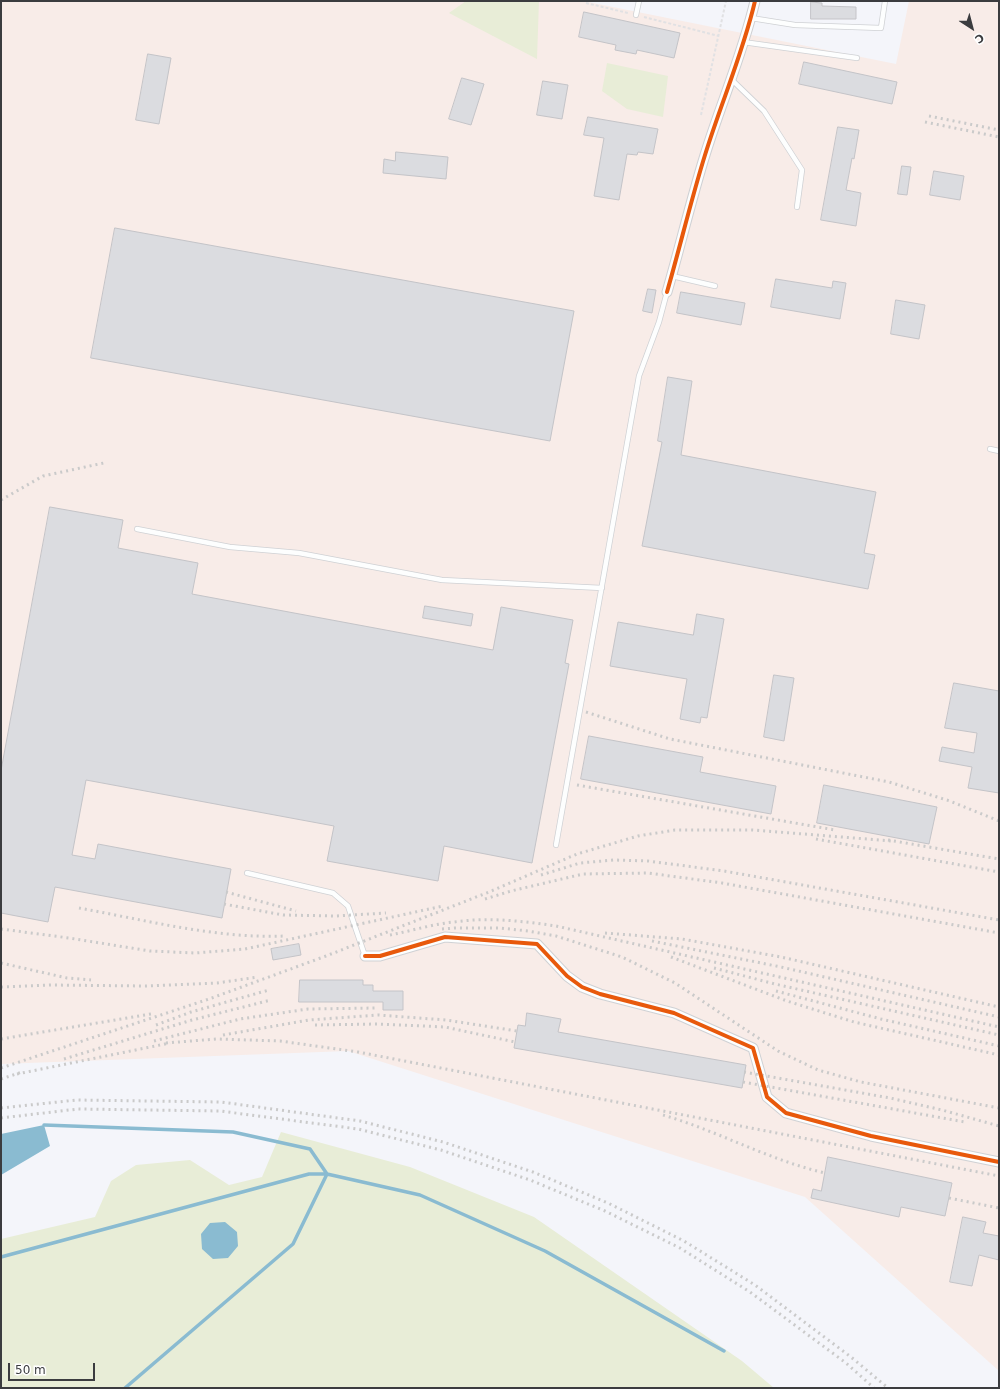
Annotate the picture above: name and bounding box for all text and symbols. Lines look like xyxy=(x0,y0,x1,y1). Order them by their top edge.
north arrow xyxy=(952,8,992,48)
text: С xyxy=(972,30,986,46)
scale bar xyxy=(10,1355,97,1381)
text: 50 m xyxy=(15,1363,46,1377)

